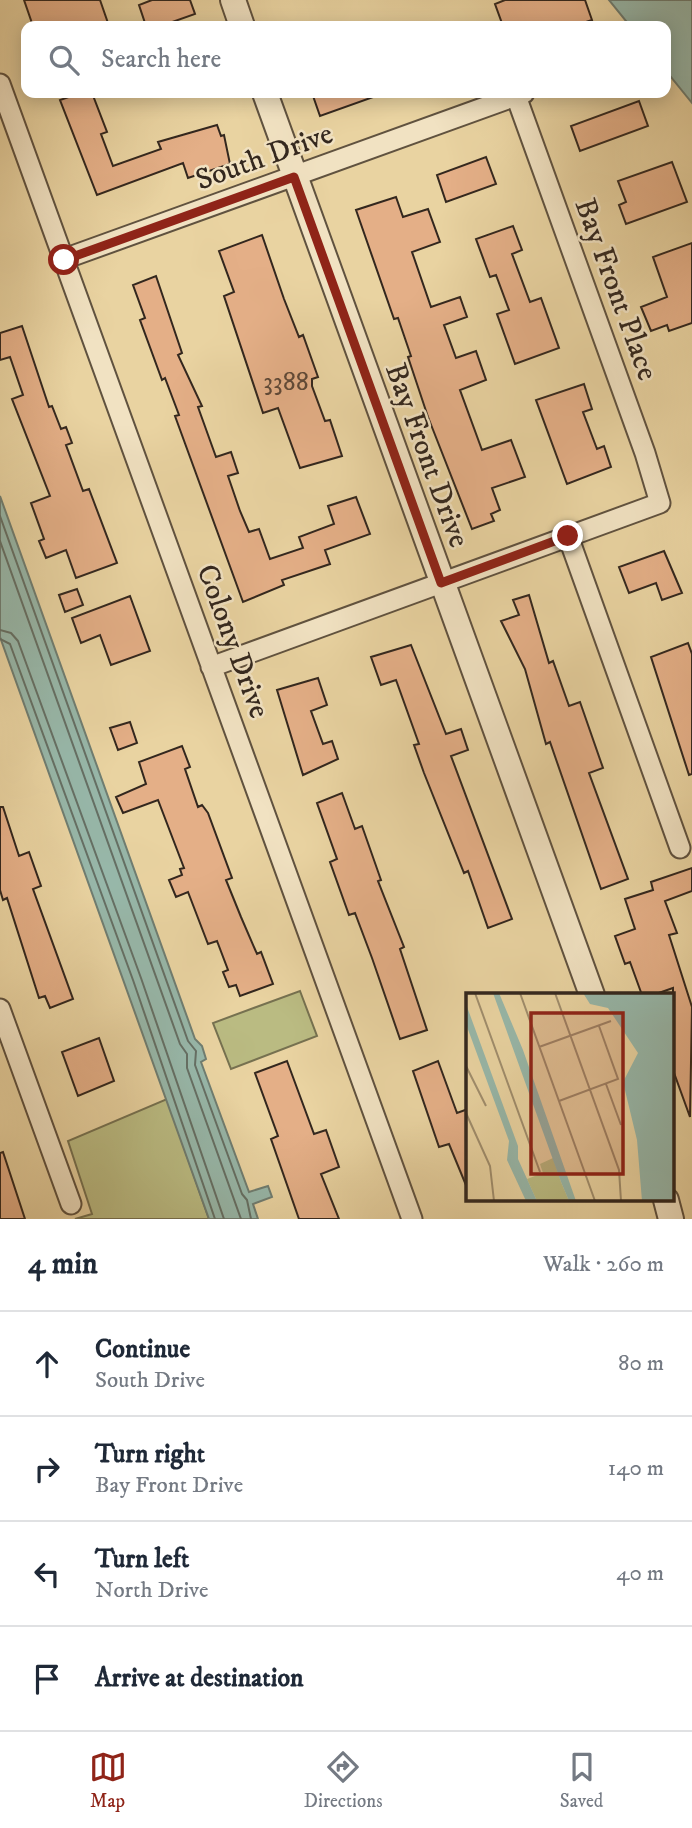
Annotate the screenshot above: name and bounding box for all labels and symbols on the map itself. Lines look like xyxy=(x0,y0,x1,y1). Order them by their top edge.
street label: South Drive xyxy=(191,116,338,199)
street label: Bay Front Place xyxy=(566,194,666,386)
route start xyxy=(48,244,79,275)
street label: Bay Front Drive xyxy=(376,358,477,553)
house number: 3388 xyxy=(263,366,309,399)
route end xyxy=(552,520,583,551)
street label: Colony Drive xyxy=(188,560,277,723)
inset map xyxy=(466,993,674,1202)

